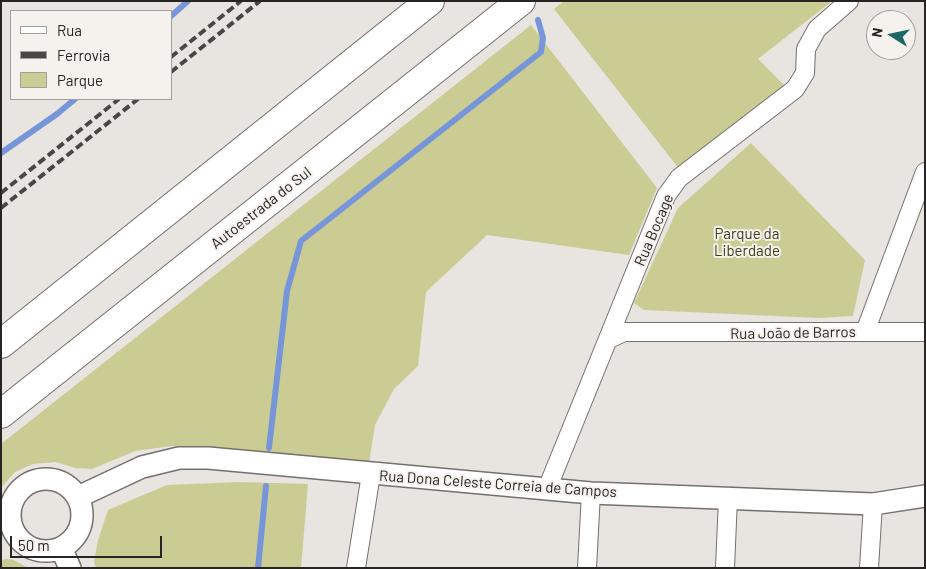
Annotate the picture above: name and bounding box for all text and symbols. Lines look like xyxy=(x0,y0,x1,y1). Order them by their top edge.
legend xyxy=(10,10,172,100)
north arrow xyxy=(866,10,916,60)
text: Rua xyxy=(57,21,82,39)
text: N xyxy=(868,26,886,39)
text: Ferrovia xyxy=(57,46,110,64)
text: Parque xyxy=(57,71,103,89)
street label: Autoestrada do Sul xyxy=(207,163,315,253)
street label: Rua Bocage xyxy=(631,191,677,269)
park label: Parque da Liberdade xyxy=(714,225,780,260)
street label: Rua João de Barros xyxy=(730,323,856,343)
street label: Rua Dona Celeste Correia de Campos xyxy=(379,467,617,501)
scale bar xyxy=(12,526,165,558)
text: 50 m xyxy=(18,536,50,554)

